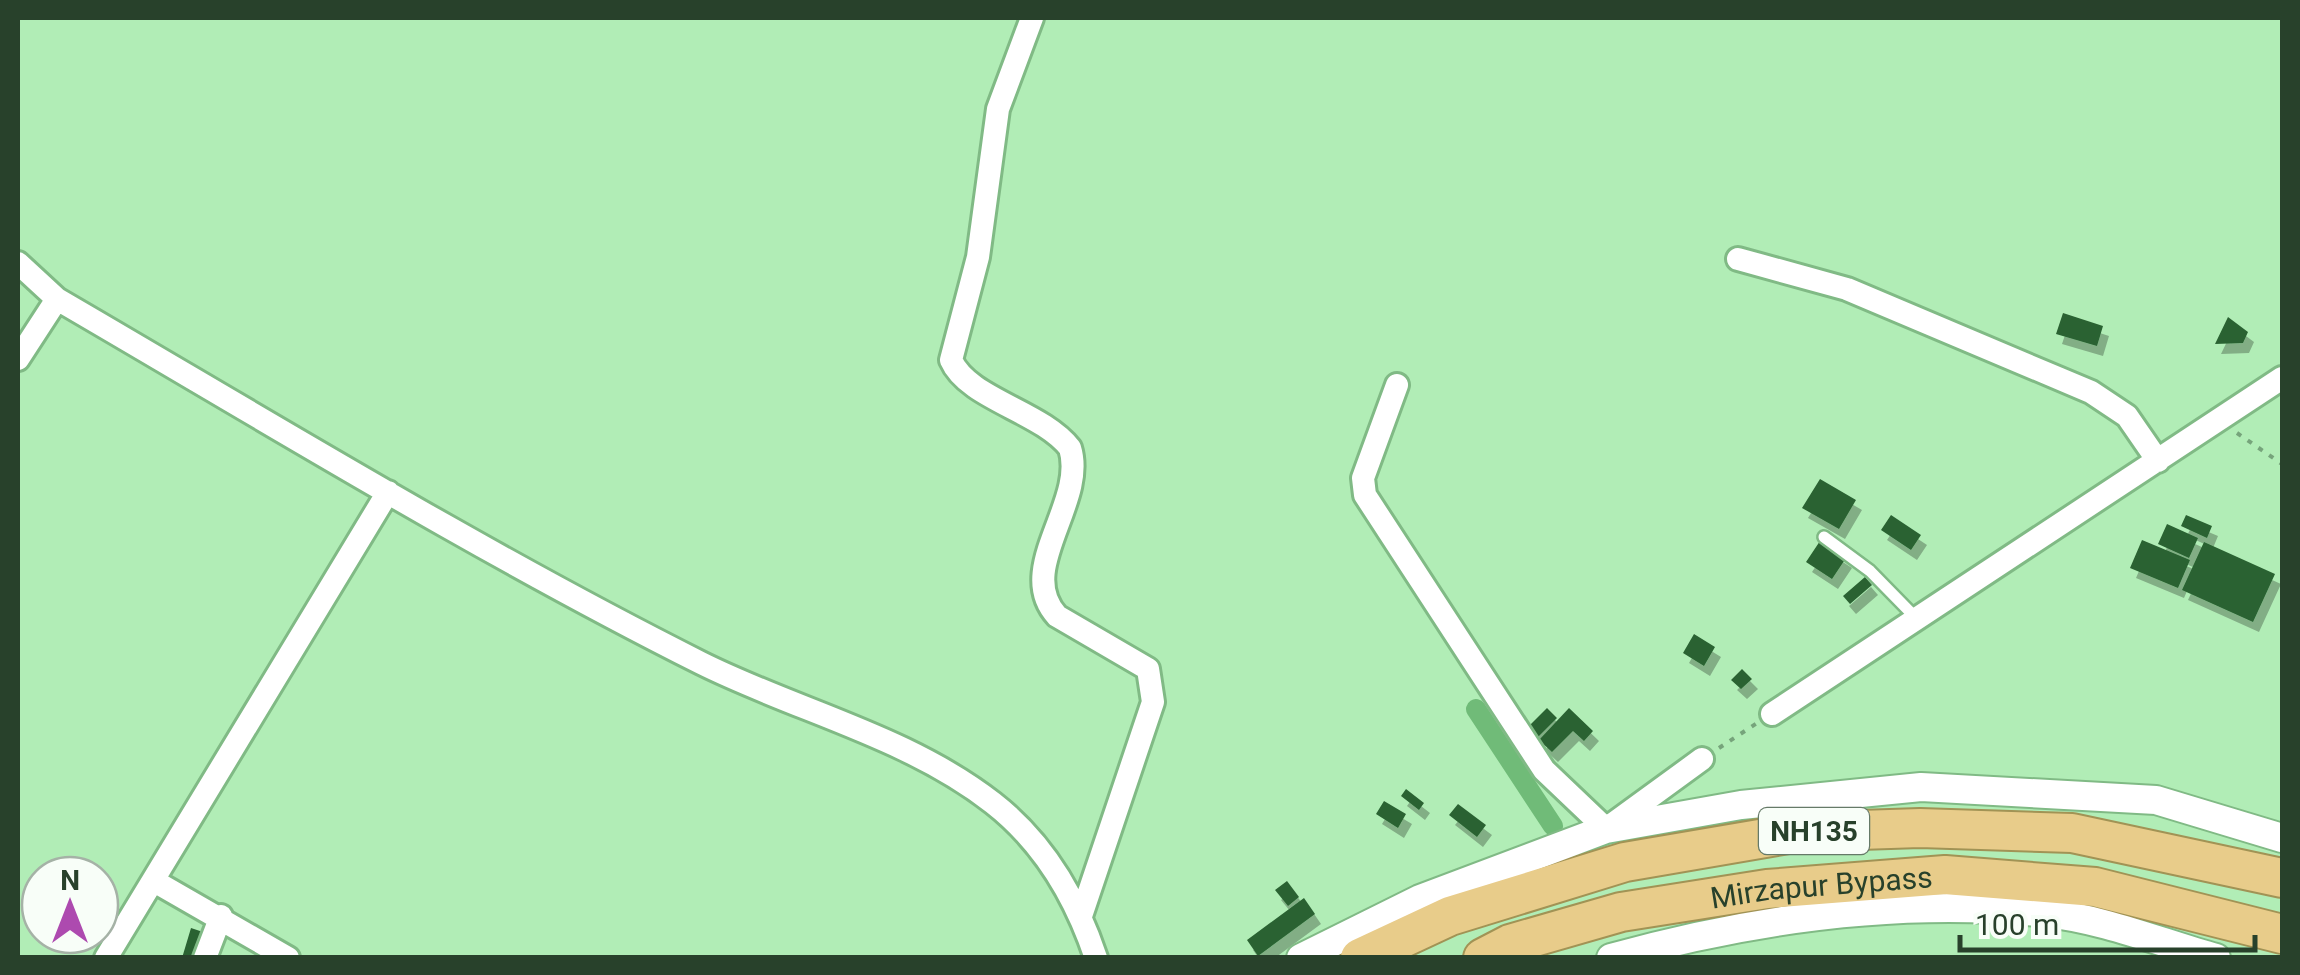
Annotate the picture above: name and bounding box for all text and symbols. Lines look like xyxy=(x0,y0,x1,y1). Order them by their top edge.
road number: NH135 xyxy=(1759,808,1869,854)
north arrow xyxy=(20,855,120,955)
street label: Mirzapur Bypass xyxy=(1708,859,1934,915)
text: N xyxy=(60,864,80,897)
scale bar xyxy=(1960,890,2255,952)
text: 100 m xyxy=(1975,907,2059,942)

